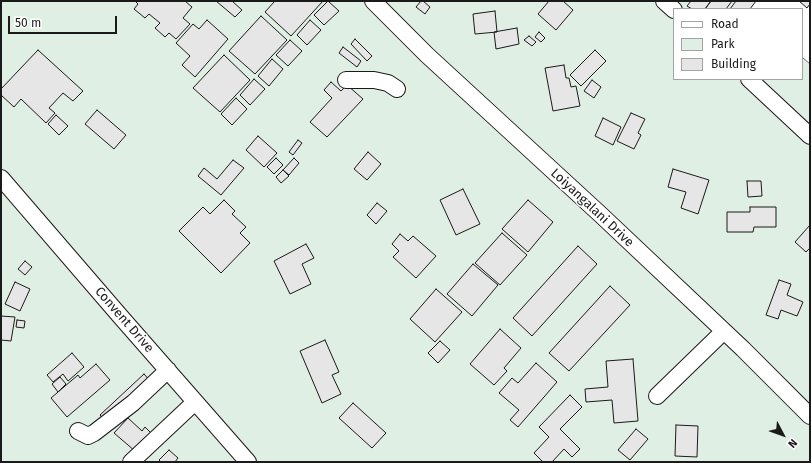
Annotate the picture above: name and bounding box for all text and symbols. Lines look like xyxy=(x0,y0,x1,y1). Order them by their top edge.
scale bar xyxy=(10,8,119,34)
legend xyxy=(673,8,803,80)
text: 50 m xyxy=(15,16,41,30)
text: Road xyxy=(711,17,739,31)
text: Park xyxy=(711,37,735,51)
text: Building xyxy=(711,57,756,71)
street label: Loiyangalani Drive xyxy=(547,166,637,250)
street label: Convent Drive xyxy=(91,284,157,356)
north arrow xyxy=(763,415,803,455)
text: N xyxy=(785,436,800,450)

